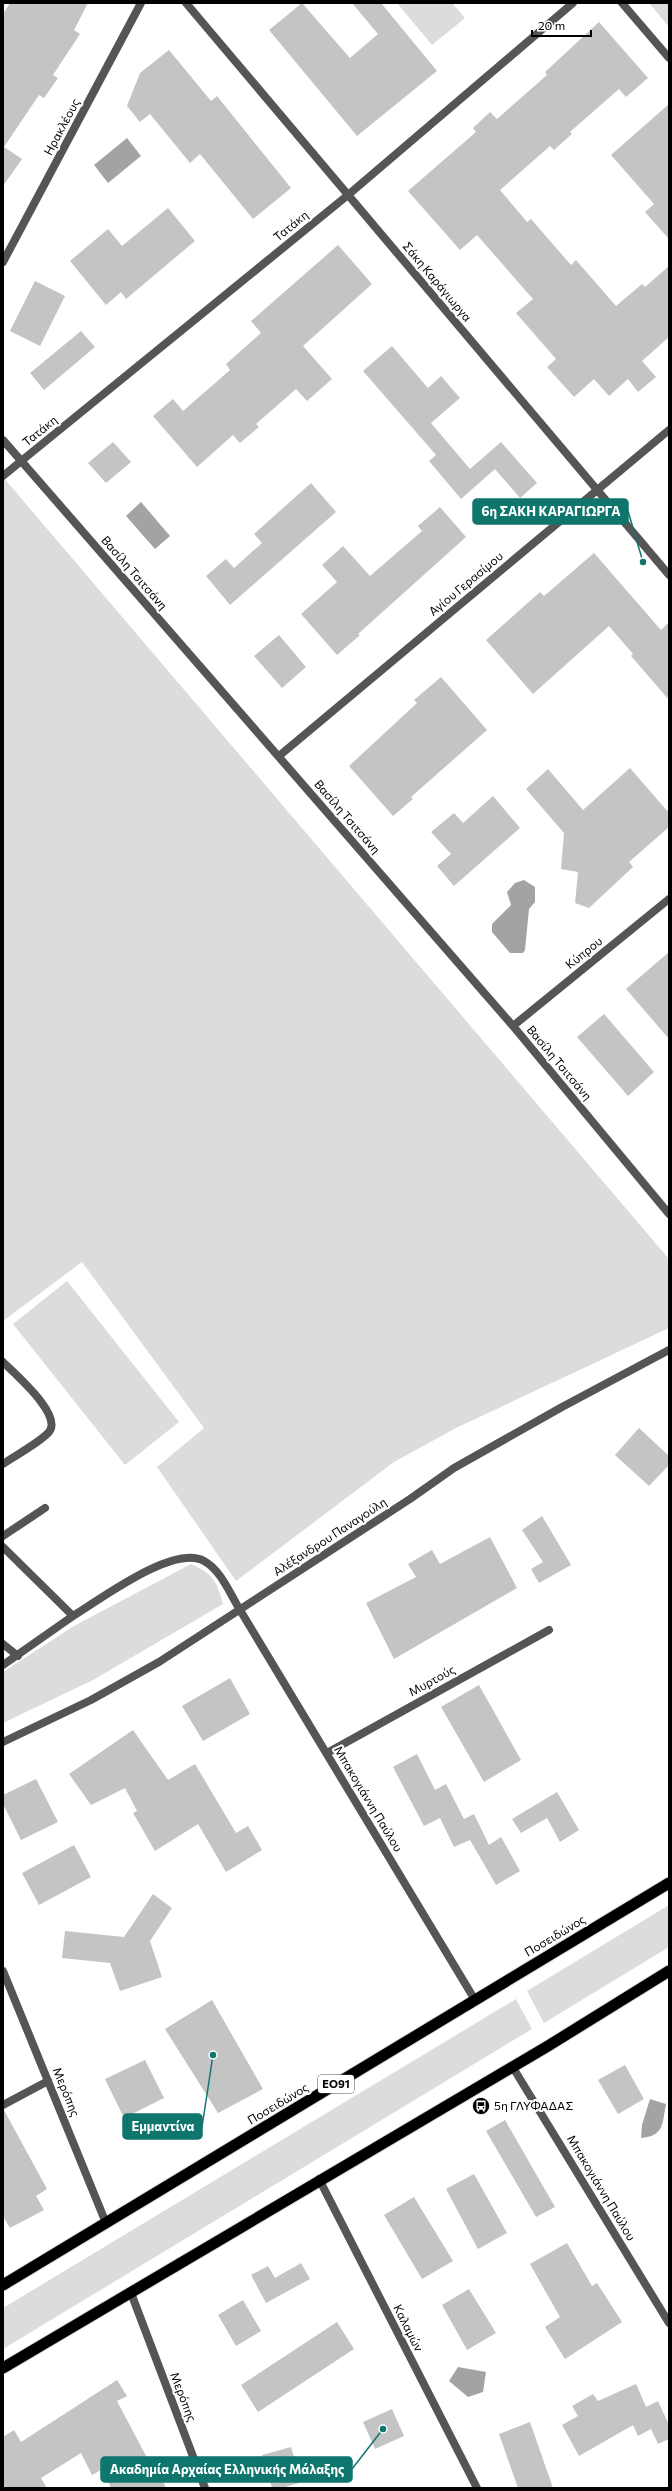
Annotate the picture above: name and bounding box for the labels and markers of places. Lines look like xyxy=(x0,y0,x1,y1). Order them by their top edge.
callout: 6η ΣΑΚΗ ΚΑΡΑΓΙΩΡΓΑ xyxy=(473,499,628,524)
bus stop icon: 5η ΓΛΥΦΑΔΑΣ xyxy=(471,2096,491,2116)
place label: 5η ΓΛΥΦΑΔΑΣ xyxy=(494,2098,573,2112)
callout: Εμμαντίνα xyxy=(123,2114,202,2139)
callout: Ακαδημία Αρχαίας Ελληνικής Μάλαξης xyxy=(101,2457,352,2482)

